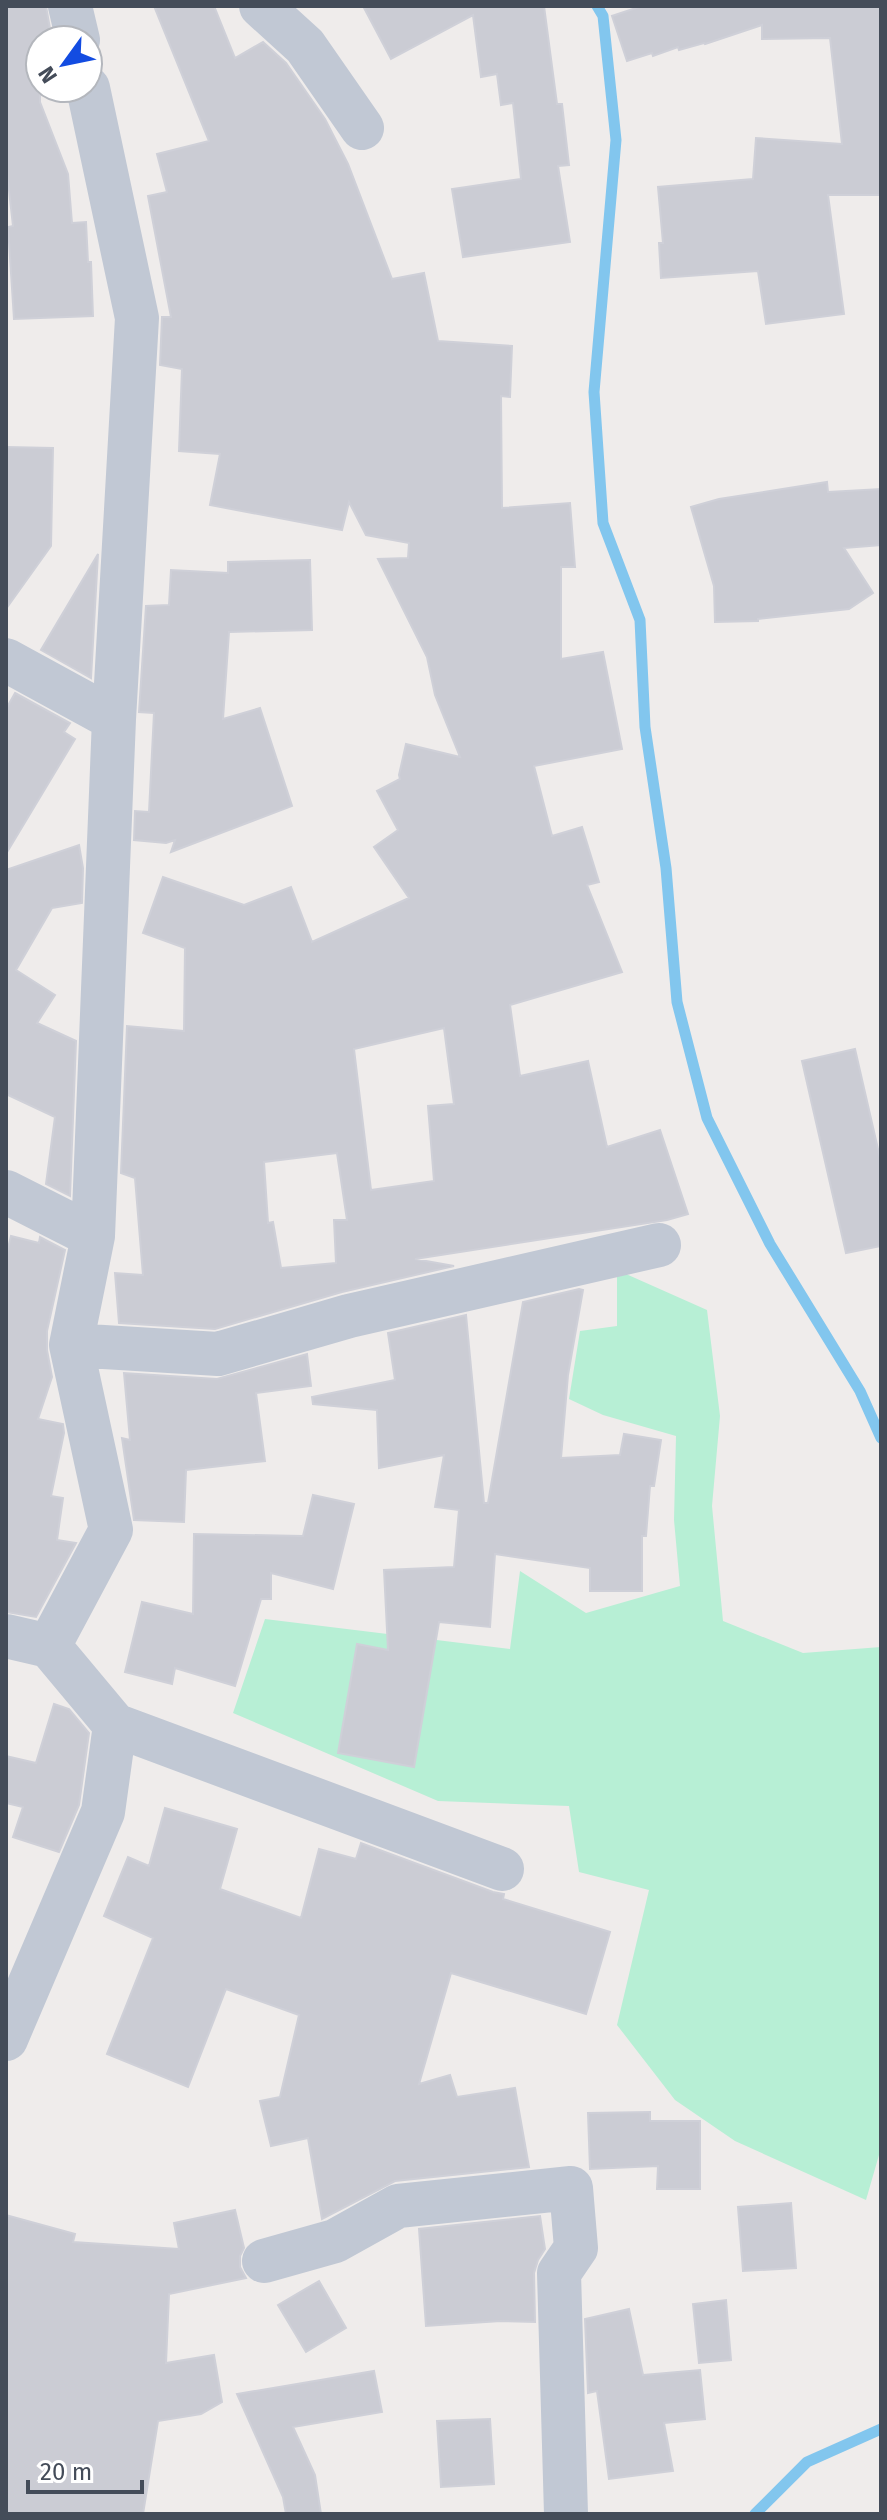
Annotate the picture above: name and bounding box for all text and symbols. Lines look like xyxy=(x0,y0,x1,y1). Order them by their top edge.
north arrow xyxy=(24,24,104,104)
text: N xyxy=(32,61,63,88)
scale bar xyxy=(28,2444,142,2494)
text: 20 m xyxy=(40,2458,92,2486)

